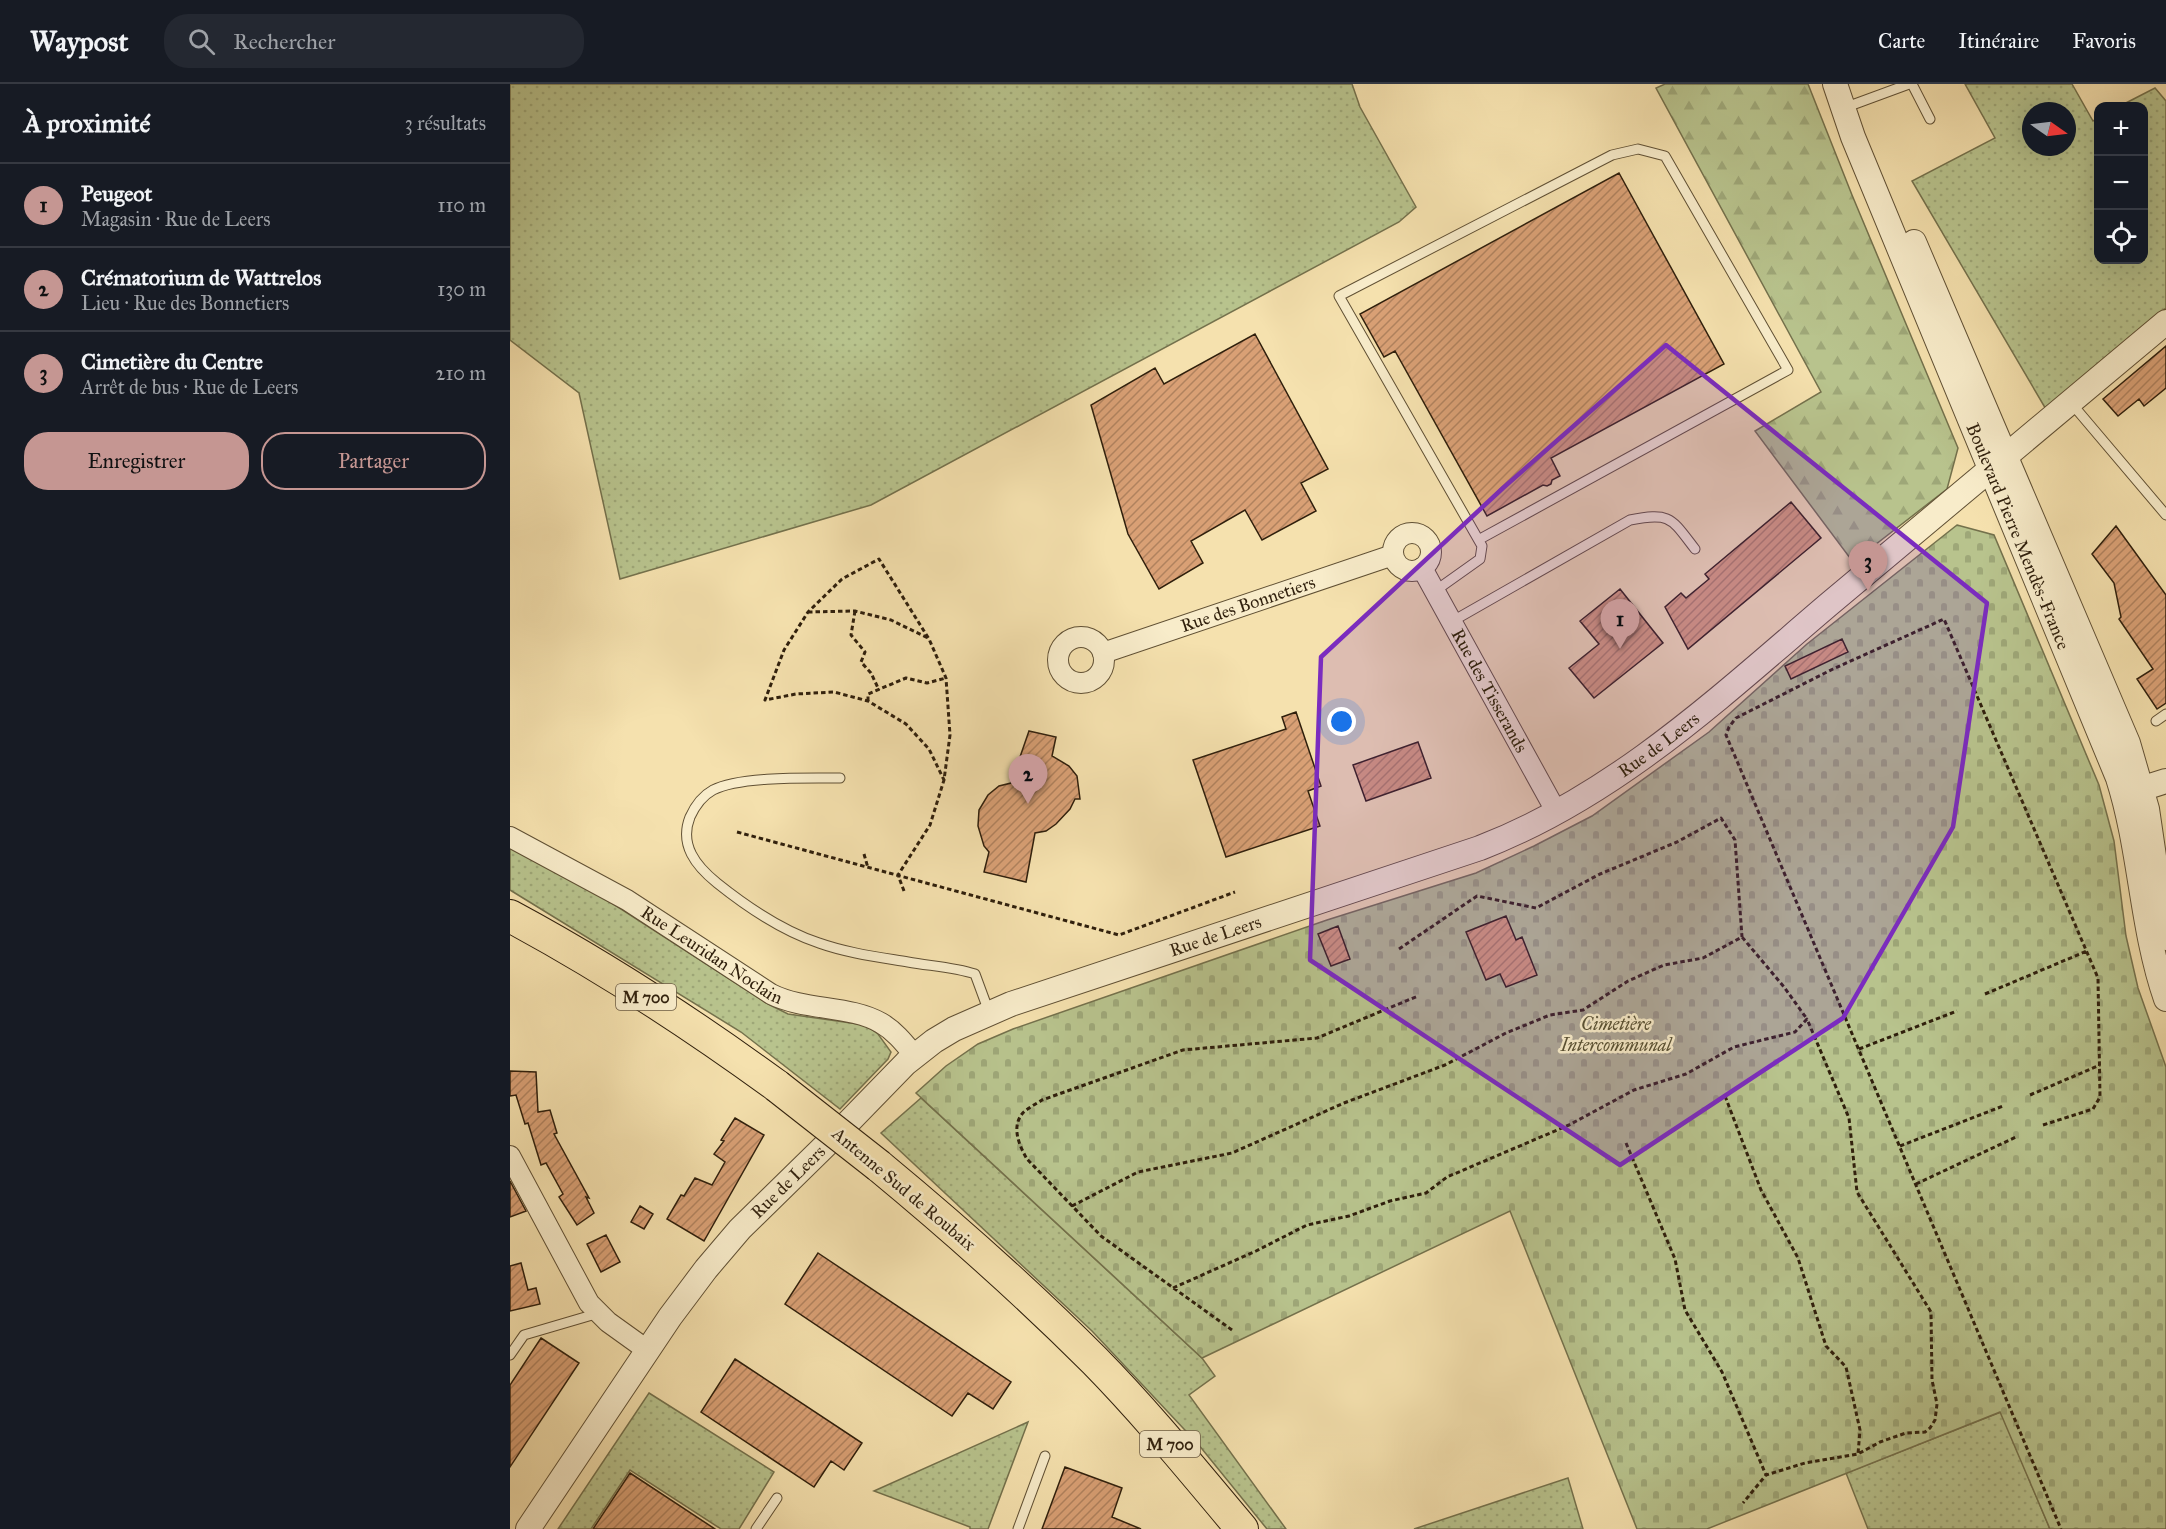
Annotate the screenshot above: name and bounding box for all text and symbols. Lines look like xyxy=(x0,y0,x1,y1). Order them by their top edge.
search box xyxy=(164,14,584,68)
text: Waypost xyxy=(30,24,128,59)
icon: search xyxy=(185,25,218,58)
text: Rechercher xyxy=(233,28,335,55)
text: Carte xyxy=(1878,28,1925,54)
text: Itinéraire xyxy=(1958,28,2039,54)
text: Favoris xyxy=(2072,28,2136,54)
north arrow xyxy=(2022,102,2076,156)
map controls xyxy=(2094,102,2148,264)
button: + xyxy=(2094,102,2148,156)
text: À proximité xyxy=(24,107,150,139)
text: 3 résultats xyxy=(405,111,486,135)
button: − xyxy=(2094,156,2148,210)
text: Peugeot xyxy=(81,180,152,207)
text: 1 xyxy=(40,193,47,217)
text: 110 m xyxy=(438,193,486,217)
text: Magasin · Rue de Leers xyxy=(81,207,271,231)
button: locate xyxy=(2094,210,2148,264)
text: Crématorium de Wattrelos xyxy=(81,264,321,291)
text: 2 xyxy=(39,277,48,301)
text: 130 m xyxy=(437,277,486,301)
text: Lieu · Rue des Bonnetiers xyxy=(81,291,289,315)
text: Cimetière du Centre xyxy=(81,348,263,375)
text: 3 xyxy=(40,361,48,385)
text: 210 m xyxy=(436,361,486,385)
text: Arrêt de bus · Rue de Leers xyxy=(81,375,298,399)
street label: Boulevard Pierre Mendès-France xyxy=(1961,420,2075,653)
button: Enregistrer xyxy=(24,432,249,490)
button: Partager xyxy=(261,432,486,490)
pin: 3 xyxy=(1848,542,1888,591)
street label: Rue des Bonnetiers xyxy=(1178,571,1318,637)
pin: 1 xyxy=(1600,600,1640,649)
street label: Rue des Tisserands xyxy=(1447,625,1533,756)
your location xyxy=(1327,707,1356,736)
street label: Rue de Leers xyxy=(1614,707,1704,782)
pin: 2 xyxy=(1008,754,1048,804)
street label: Rue Leuridan Noclain xyxy=(637,901,786,1009)
street label: Rue de Leers xyxy=(1167,910,1264,962)
road number: M 700 xyxy=(616,984,676,1010)
park label: Cimetière Intercommunal xyxy=(1560,1013,1673,1056)
street label: Antenne Sud de Roubaix xyxy=(827,1122,980,1255)
street label: Rue de Leers xyxy=(746,1141,830,1223)
road number: M 700 xyxy=(1140,1431,1200,1457)

